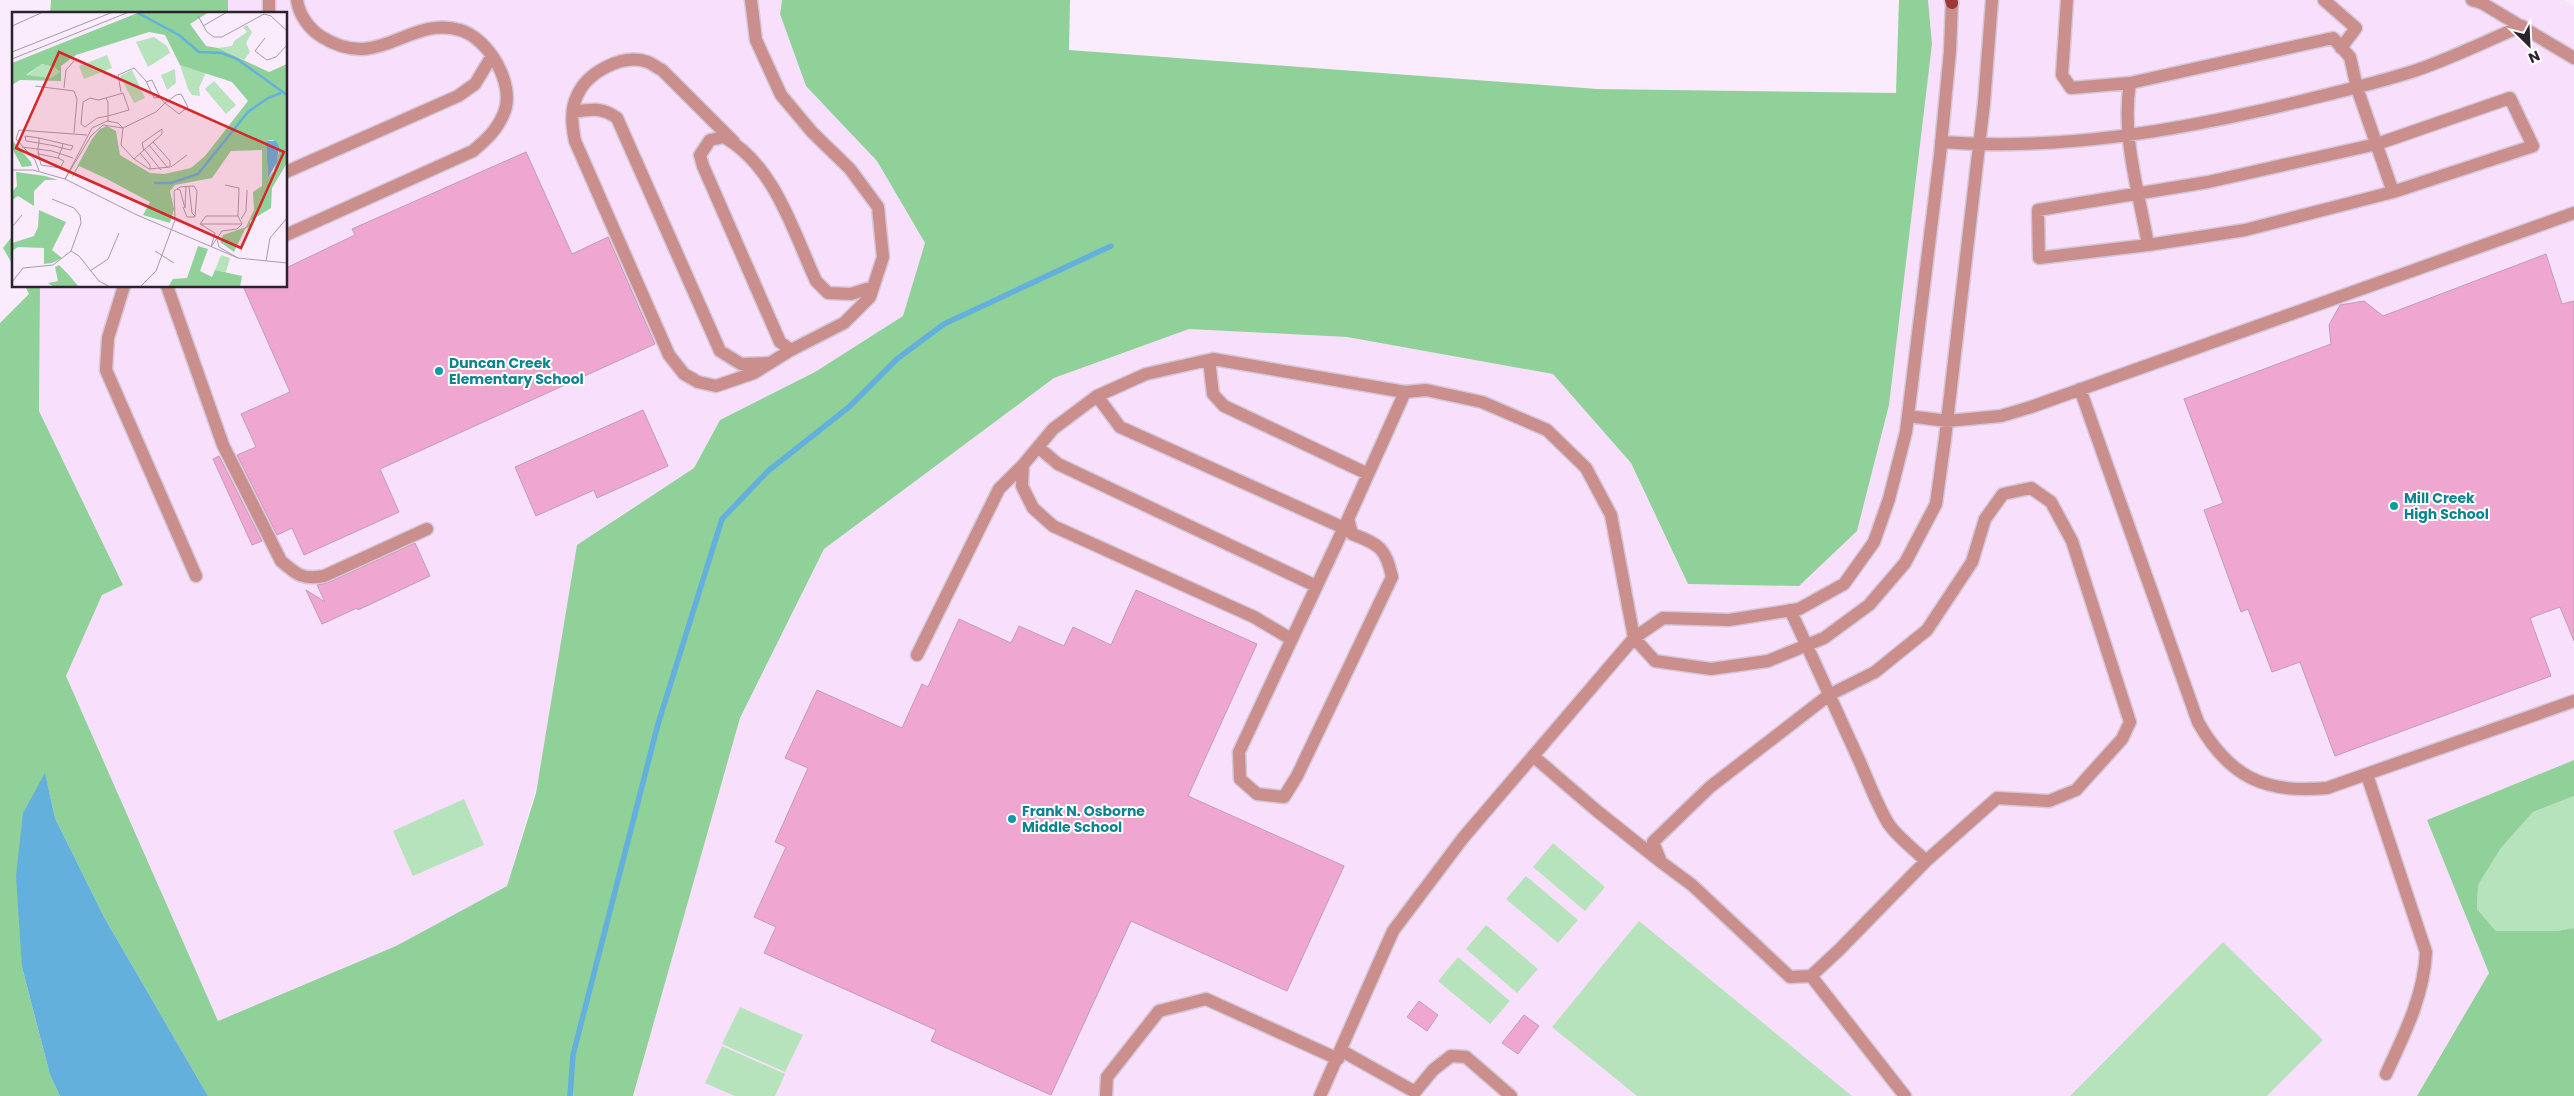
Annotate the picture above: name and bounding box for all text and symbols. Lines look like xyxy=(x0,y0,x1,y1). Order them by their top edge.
inset map xyxy=(12,12,288,288)
north arrow xyxy=(2504,20,2554,70)
text: N xyxy=(2525,46,2543,68)
place label: Duncan Creek Elementary School xyxy=(449,353,584,389)
marker: Duncan Creek Elementary School xyxy=(433,365,445,377)
place label: Mill Creek High School xyxy=(2404,488,2489,524)
marker: Mill Creek High School xyxy=(2388,500,2400,512)
place label: Frank N. Osborne Middle School xyxy=(1022,801,1145,837)
marker: Frank N. Osborne Middle School xyxy=(1006,813,1018,825)

